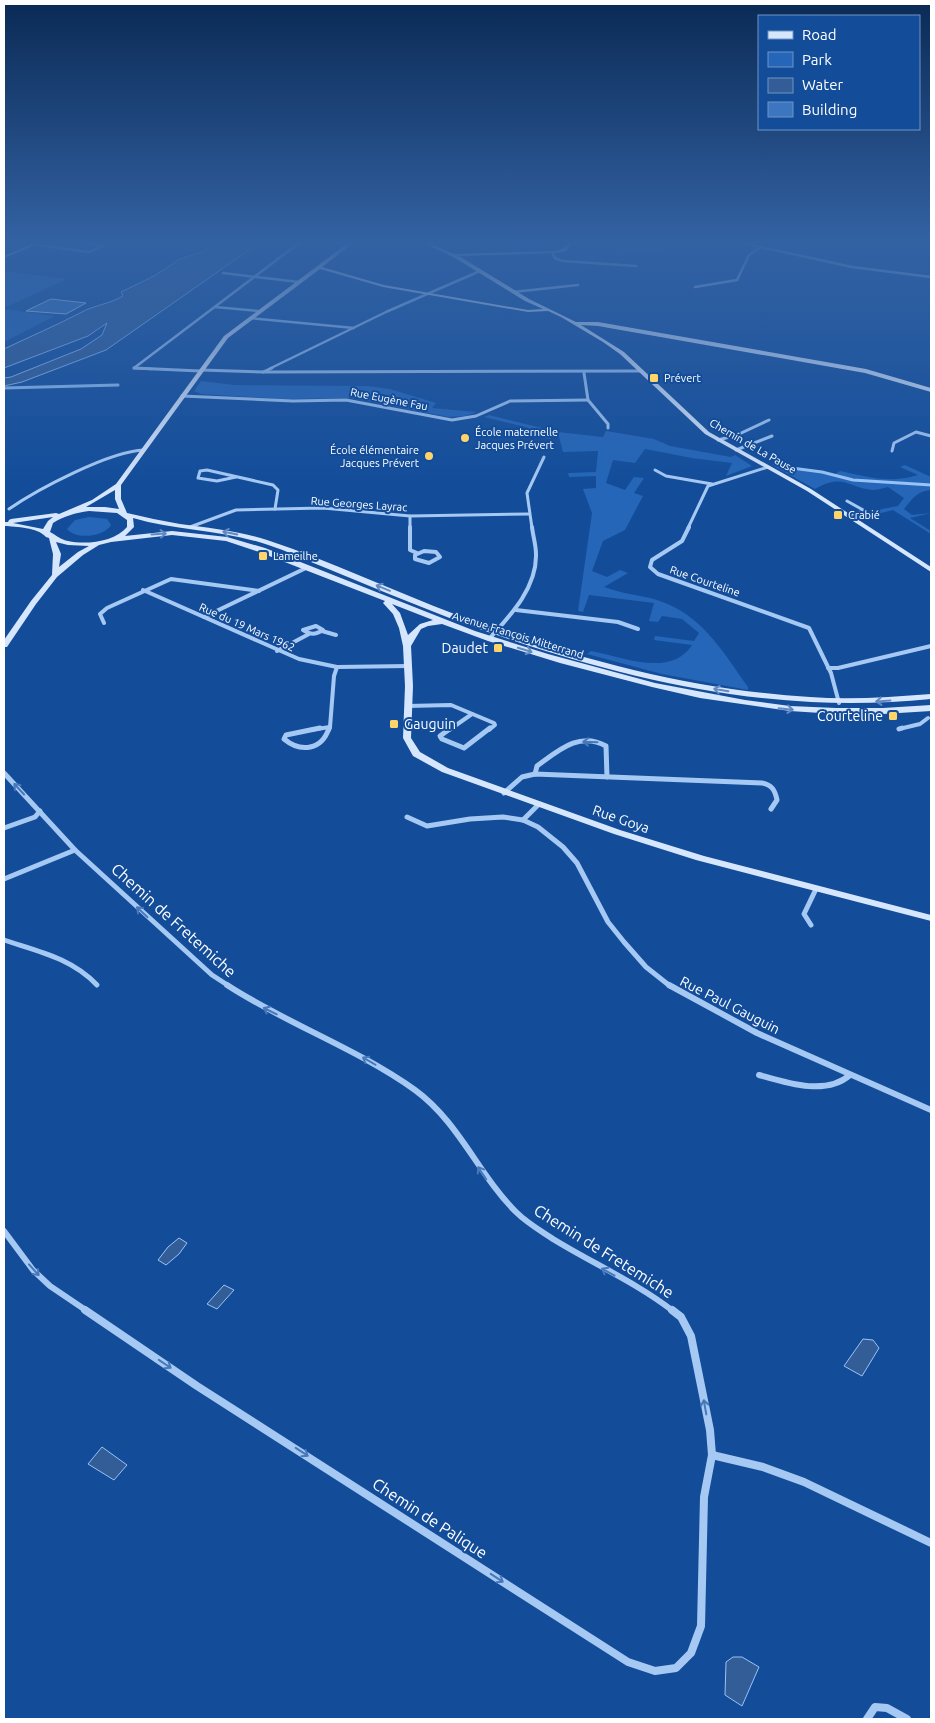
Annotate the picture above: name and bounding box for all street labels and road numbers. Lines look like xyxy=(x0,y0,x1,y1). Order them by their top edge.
street label: Rue Eugène Fau xyxy=(349,386,429,412)
street label: Chemin de La Pause xyxy=(708,416,798,476)
street label: Rue Georges Layrac xyxy=(310,495,408,513)
street label: Rue Courteline xyxy=(668,563,742,599)
street label: Rue du 19 Mars 1962 xyxy=(197,600,297,654)
street label: Avenue François Mitterrand xyxy=(451,609,585,661)
street label: Rue Goya xyxy=(590,802,652,836)
street label: Chemin de Fretemiche xyxy=(108,859,240,981)
street label: Rue Paul Gauguin xyxy=(677,973,783,1037)
street label: Chemin de Fretemiche xyxy=(531,1201,677,1301)
street label: Chemin de Palique xyxy=(369,1474,491,1562)

